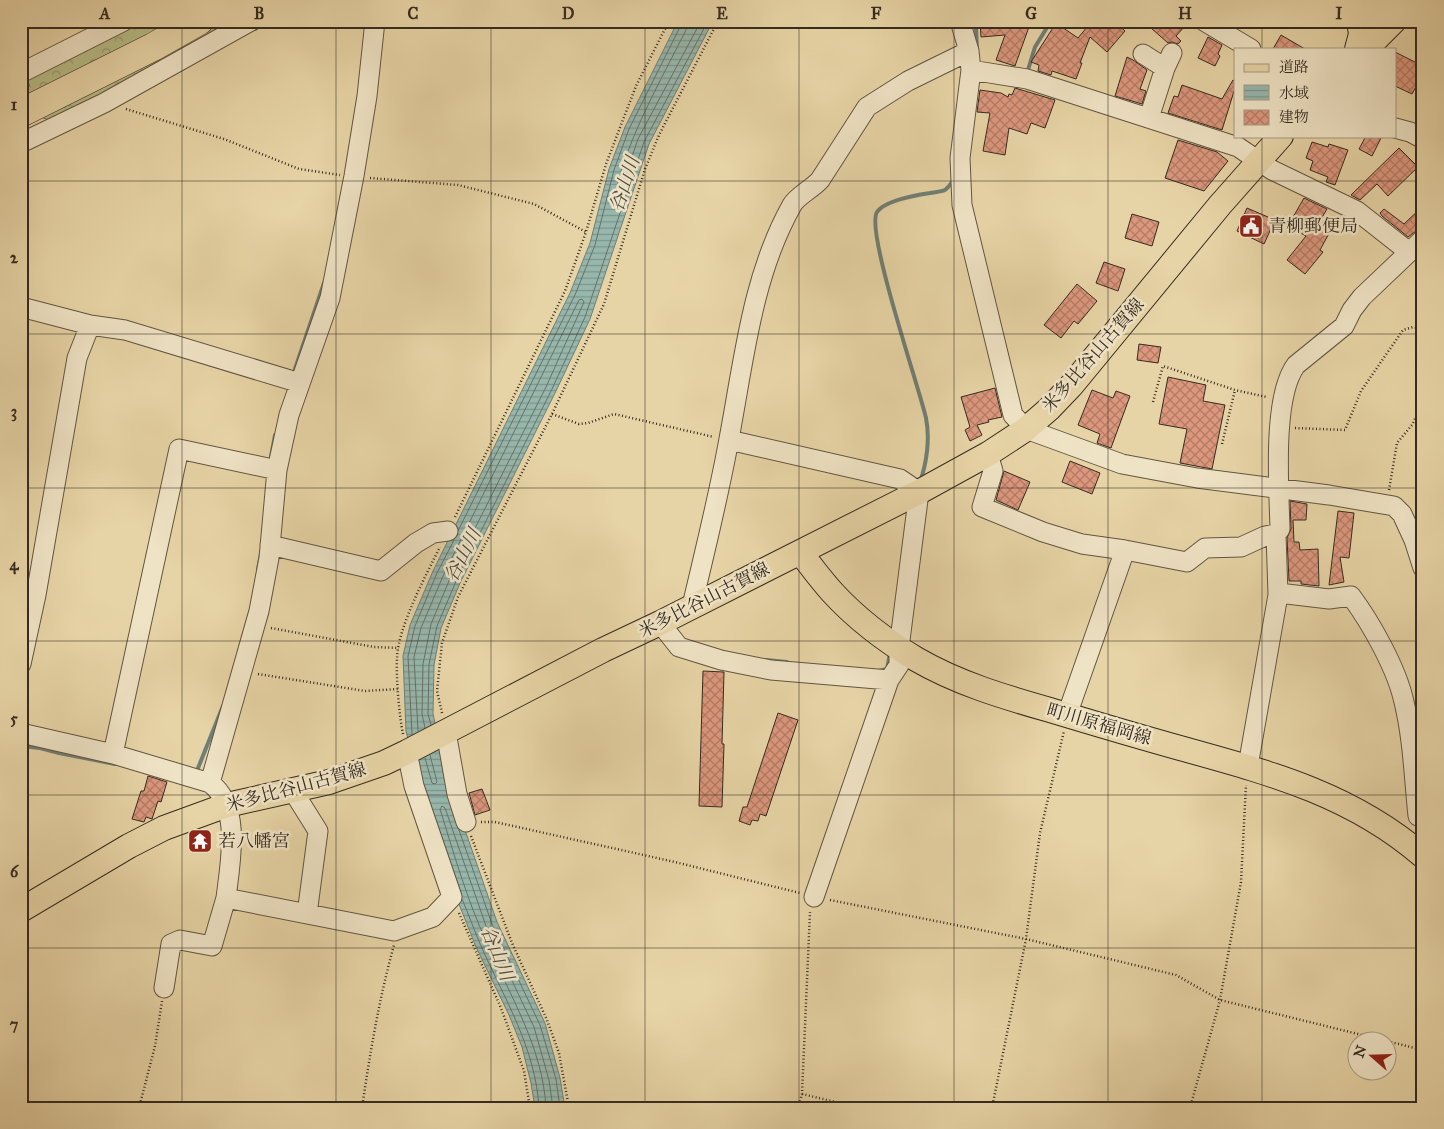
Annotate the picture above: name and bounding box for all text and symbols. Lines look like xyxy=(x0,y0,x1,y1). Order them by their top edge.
text: A xyxy=(99,4,111,23)
text: B xyxy=(254,4,264,23)
text: C xyxy=(408,4,419,23)
text: D xyxy=(562,4,575,23)
text: E xyxy=(716,4,728,23)
text: F xyxy=(871,4,882,23)
text: G xyxy=(1025,4,1037,23)
text: H xyxy=(1178,4,1192,23)
text: I xyxy=(1336,4,1343,23)
legend xyxy=(1234,48,1396,138)
text: 道路 xyxy=(1279,58,1309,76)
text: 水域 xyxy=(1279,84,1309,102)
text: 1 xyxy=(11,95,18,114)
text: 建物 xyxy=(1279,108,1309,126)
water label: 谷山川 xyxy=(605,152,645,215)
public building icon: 青柳郵便局 xyxy=(1238,213,1264,239)
place label: 青柳郵便局 xyxy=(1268,215,1358,237)
text: 2 xyxy=(10,248,19,267)
street label: 米多比谷山古賀線 xyxy=(1037,293,1149,417)
text: 3 xyxy=(11,402,17,422)
water label: 谷山川 xyxy=(439,523,487,586)
text: 4 xyxy=(10,555,20,575)
street label: 米多比谷山古賀線 xyxy=(635,558,773,642)
street label: 町川原福岡線 xyxy=(1044,699,1154,749)
text: 5 xyxy=(10,709,18,728)
street label: 米多比谷山古賀線 xyxy=(224,758,368,816)
temple icon: 若八幡宮 xyxy=(187,828,213,854)
place label: 若八幡宮 xyxy=(218,830,290,852)
text: 6 xyxy=(10,862,19,881)
water label: 谷山川 xyxy=(476,922,520,986)
text: 7 xyxy=(10,1015,19,1034)
north arrow xyxy=(1346,1032,1396,1082)
text: N xyxy=(1350,1043,1370,1060)

